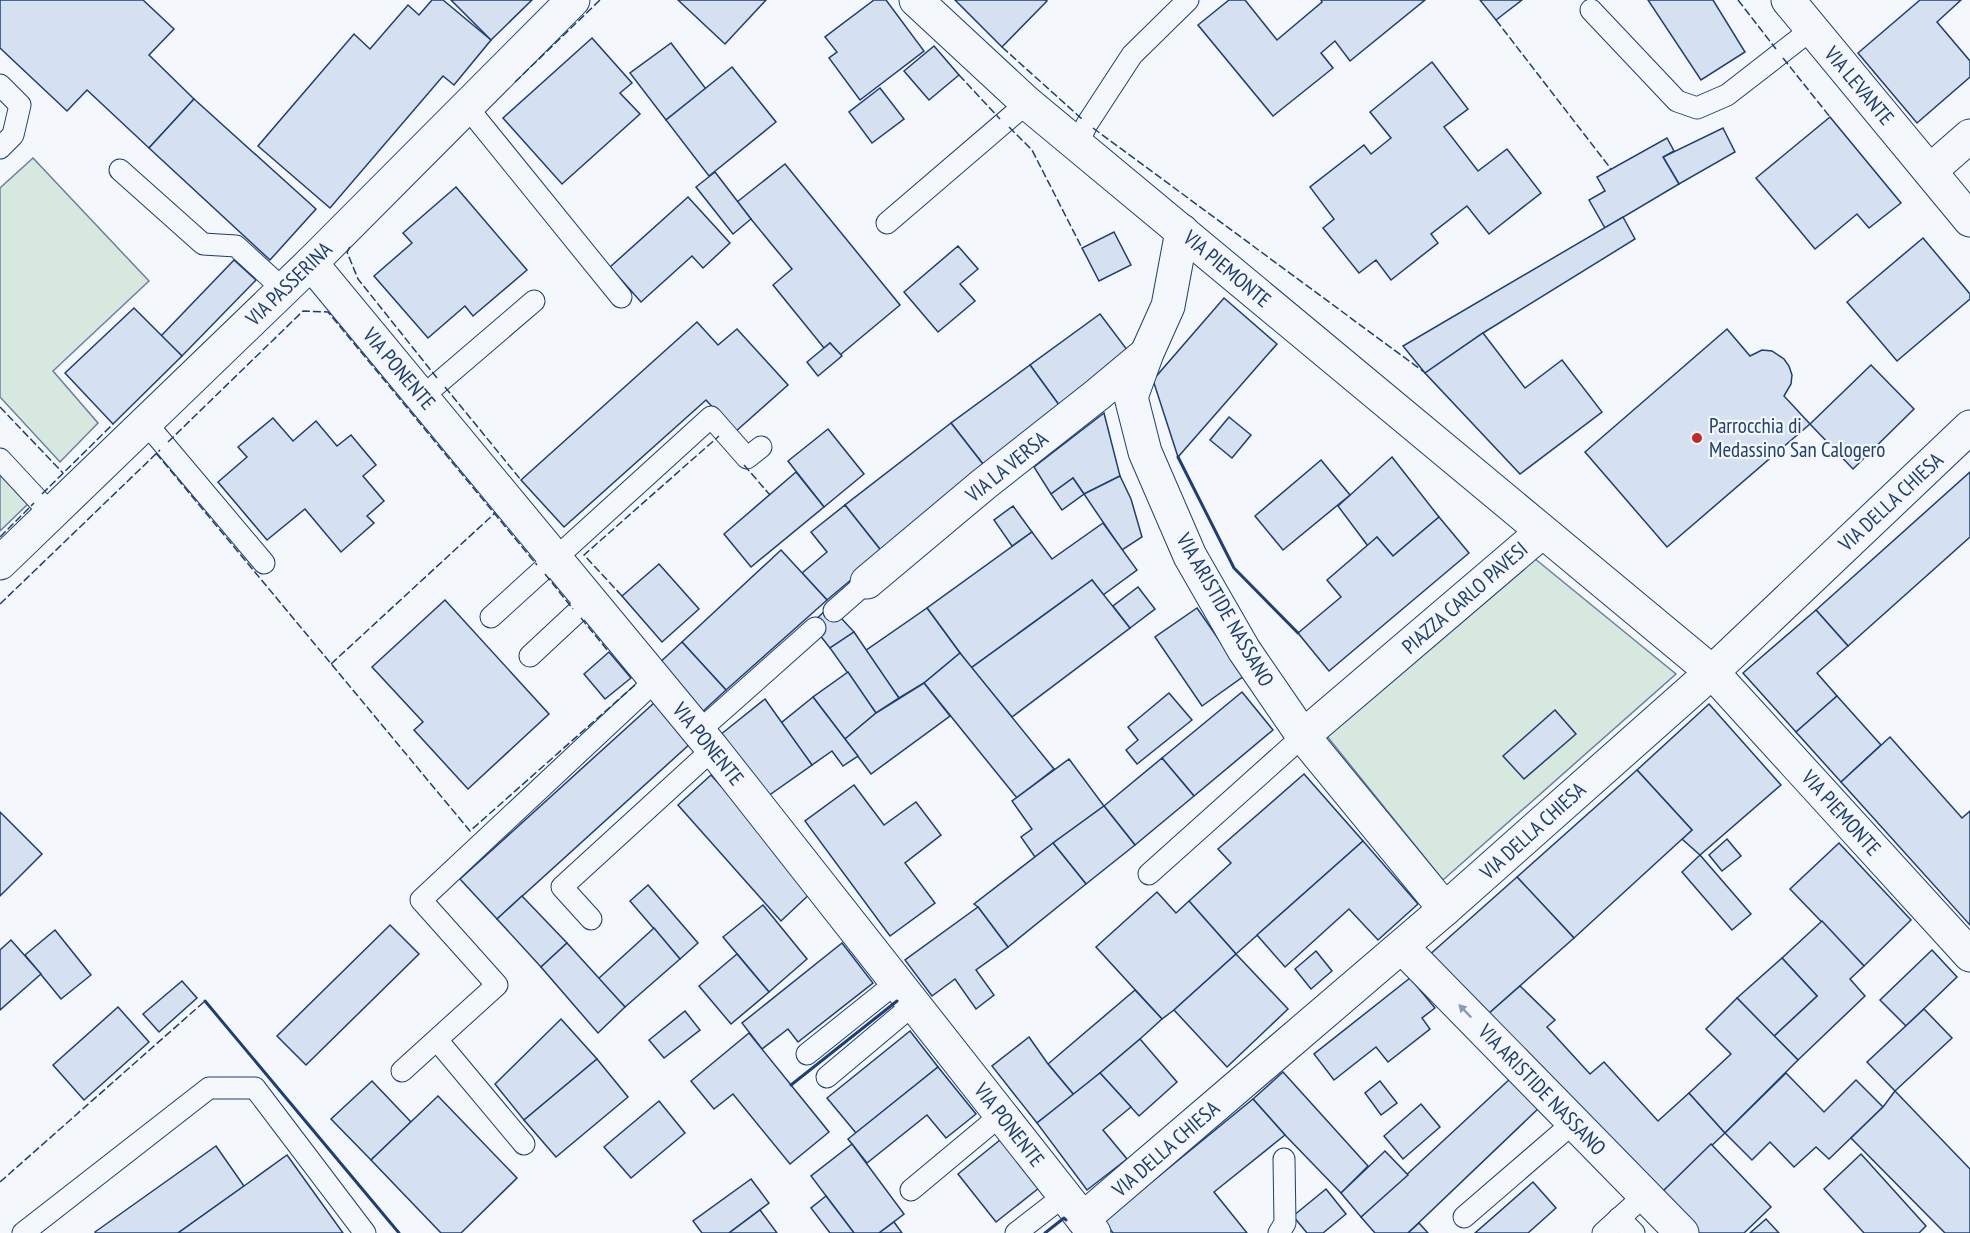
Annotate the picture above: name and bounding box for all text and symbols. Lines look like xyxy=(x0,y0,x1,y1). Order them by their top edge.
street label: VIA LEVANTE xyxy=(1818,40,1900,131)
street label: VIA PIEMONTE xyxy=(1177,223,1277,313)
street label: VIA PASSERINA xyxy=(239,236,338,332)
street label: VIA PONENTE xyxy=(357,321,442,415)
place label: Parrocchia di Medassino San Calogero xyxy=(1709,412,1885,463)
street label: VIA LA VERSA xyxy=(959,425,1053,509)
marker: Parrocchia di Medassino San Calogero xyxy=(1690,431,1704,445)
street label: VIA DELLA CHIESA xyxy=(1832,446,1949,558)
street label: VIA ARISTIDE NASSANO xyxy=(1170,527,1280,691)
street label: PIAZZA CARLO PAVESI xyxy=(1396,536,1533,660)
street label: VIA PONENTE xyxy=(666,696,750,791)
street label: VIA PIEMONTE xyxy=(1795,763,1887,861)
street label: VIA DELLA CHIESA xyxy=(1473,776,1591,886)
one-way arrow xyxy=(1458,1005,1472,1019)
street label: VIA ARISTIDE NASSANO xyxy=(1472,1018,1612,1161)
street label: VIA PONENTE xyxy=(968,1077,1051,1172)
street label: VIA DELLA CHIESA xyxy=(1106,1095,1225,1203)

